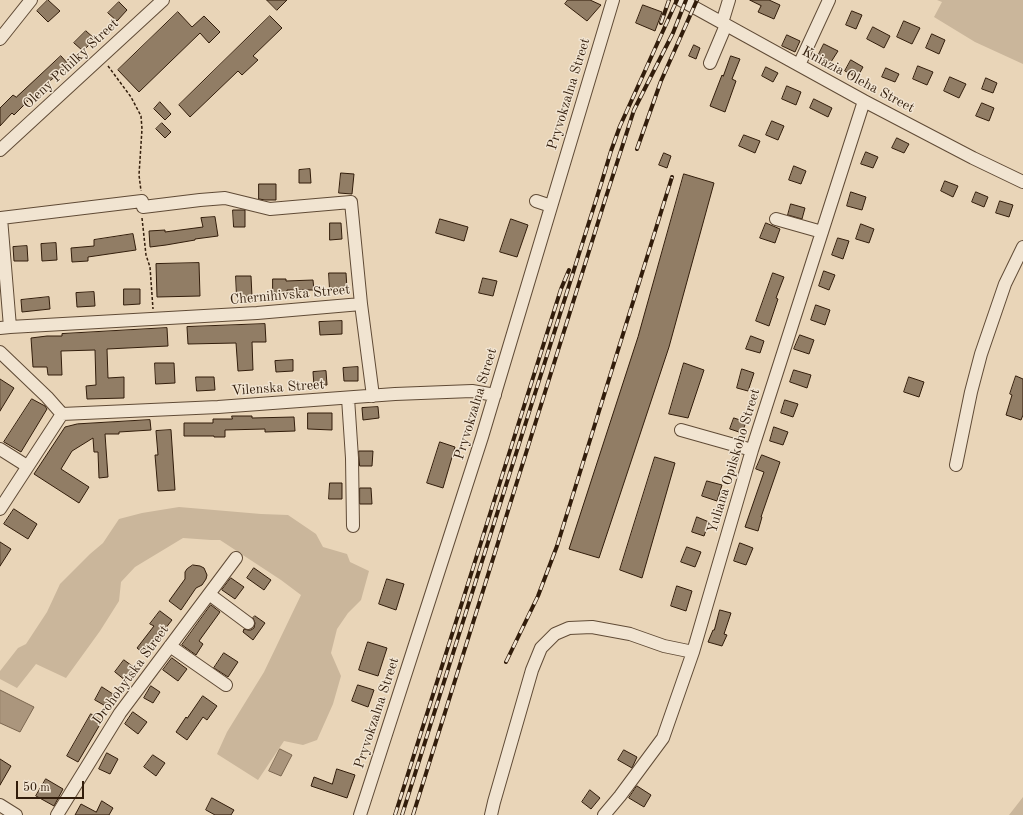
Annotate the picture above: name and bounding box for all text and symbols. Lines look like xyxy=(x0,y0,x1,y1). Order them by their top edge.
street label: Oleny Pchilky Street xyxy=(20,15,122,113)
street label: Pryvokzalna Street xyxy=(544,36,594,152)
street label: Kniazia Oleha Street xyxy=(799,43,917,117)
street label: Chernihivska Street xyxy=(229,281,351,309)
street label: Pryvokzalna Street xyxy=(451,346,501,462)
street label: Vilenska Street xyxy=(231,376,325,400)
street label: Yuliana Opilskoho Street xyxy=(704,387,764,535)
street label: Drohobytska Street xyxy=(89,622,173,728)
street label: Pryvokzalna Street xyxy=(351,655,403,771)
scale bar xyxy=(18,773,86,799)
text: 50 m xyxy=(23,782,50,794)

